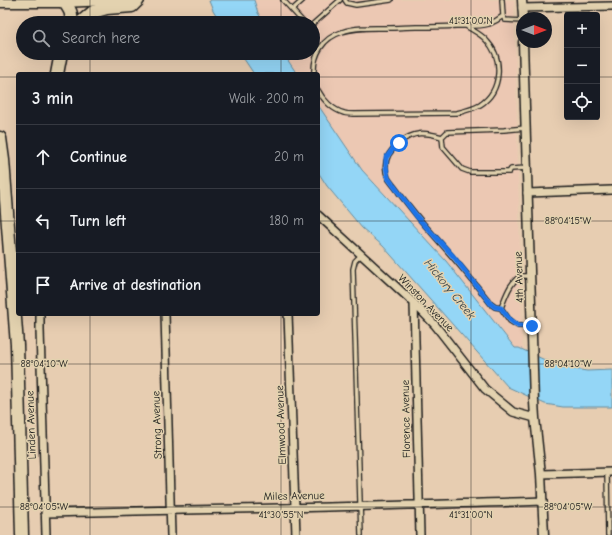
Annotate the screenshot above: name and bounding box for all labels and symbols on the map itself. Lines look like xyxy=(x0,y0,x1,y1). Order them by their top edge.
north arrow xyxy=(516,12,552,48)
text: 41°31'00"N xyxy=(449,15,493,27)
route start xyxy=(390,134,408,152)
text: 88°04'15"W xyxy=(545,215,592,227)
street label: 4th Avenue xyxy=(512,251,526,303)
water label: Hickory Creek xyxy=(422,256,479,322)
street label: Winston Avenue xyxy=(395,272,457,335)
route end xyxy=(523,317,541,335)
text: 88°04'10"W xyxy=(20,358,68,370)
text: 88°04'10"W xyxy=(544,358,592,370)
street label: Florence Avenue xyxy=(399,379,413,458)
street label: Elmwood Avenue xyxy=(273,385,289,465)
street label: Linden Avenue xyxy=(23,390,39,460)
street label: Strong Avenue xyxy=(149,390,165,459)
street label: Miles Avenue xyxy=(263,489,325,503)
text: 88°04'05"W xyxy=(20,501,69,513)
text: 88°04'05"W xyxy=(544,501,593,513)
text: 41°30'55"N xyxy=(259,509,303,521)
text: 41°31'00"N xyxy=(449,509,493,521)

